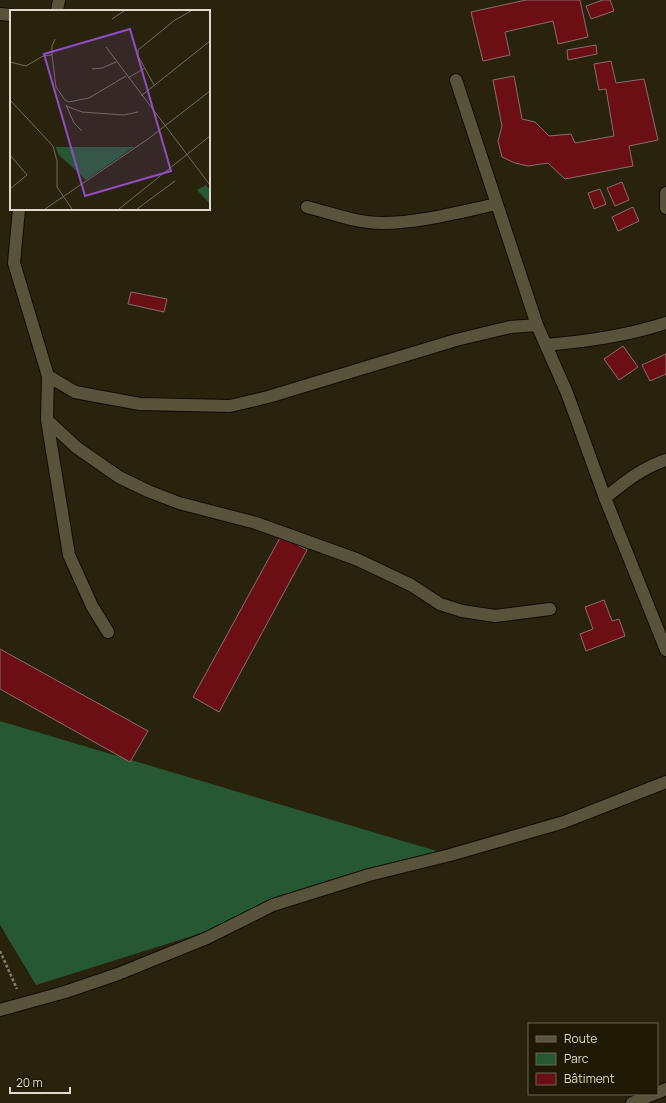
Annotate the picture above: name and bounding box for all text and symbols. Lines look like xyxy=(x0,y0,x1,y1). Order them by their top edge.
inset map xyxy=(10,10,210,210)
legend xyxy=(528,1023,658,1095)
text: Route xyxy=(564,1030,597,1047)
text: Parc xyxy=(564,1050,589,1067)
scale bar xyxy=(10,1069,70,1095)
text: Bâtiment xyxy=(564,1070,615,1087)
text: 20 m xyxy=(16,1074,43,1091)

